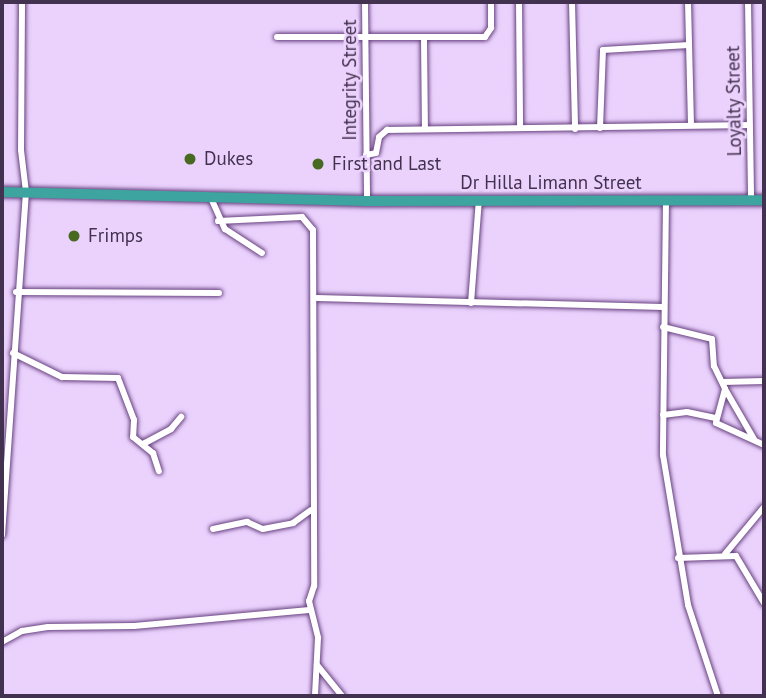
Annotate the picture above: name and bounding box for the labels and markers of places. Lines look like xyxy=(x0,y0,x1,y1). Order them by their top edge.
place label: Dukes xyxy=(204,148,253,170)
marker: Dukes xyxy=(182,151,198,167)
place label: First and Last xyxy=(332,153,441,175)
marker: First and Last xyxy=(310,156,326,172)
place label: Frimps xyxy=(88,225,143,247)
marker: Frimps xyxy=(66,228,82,244)

